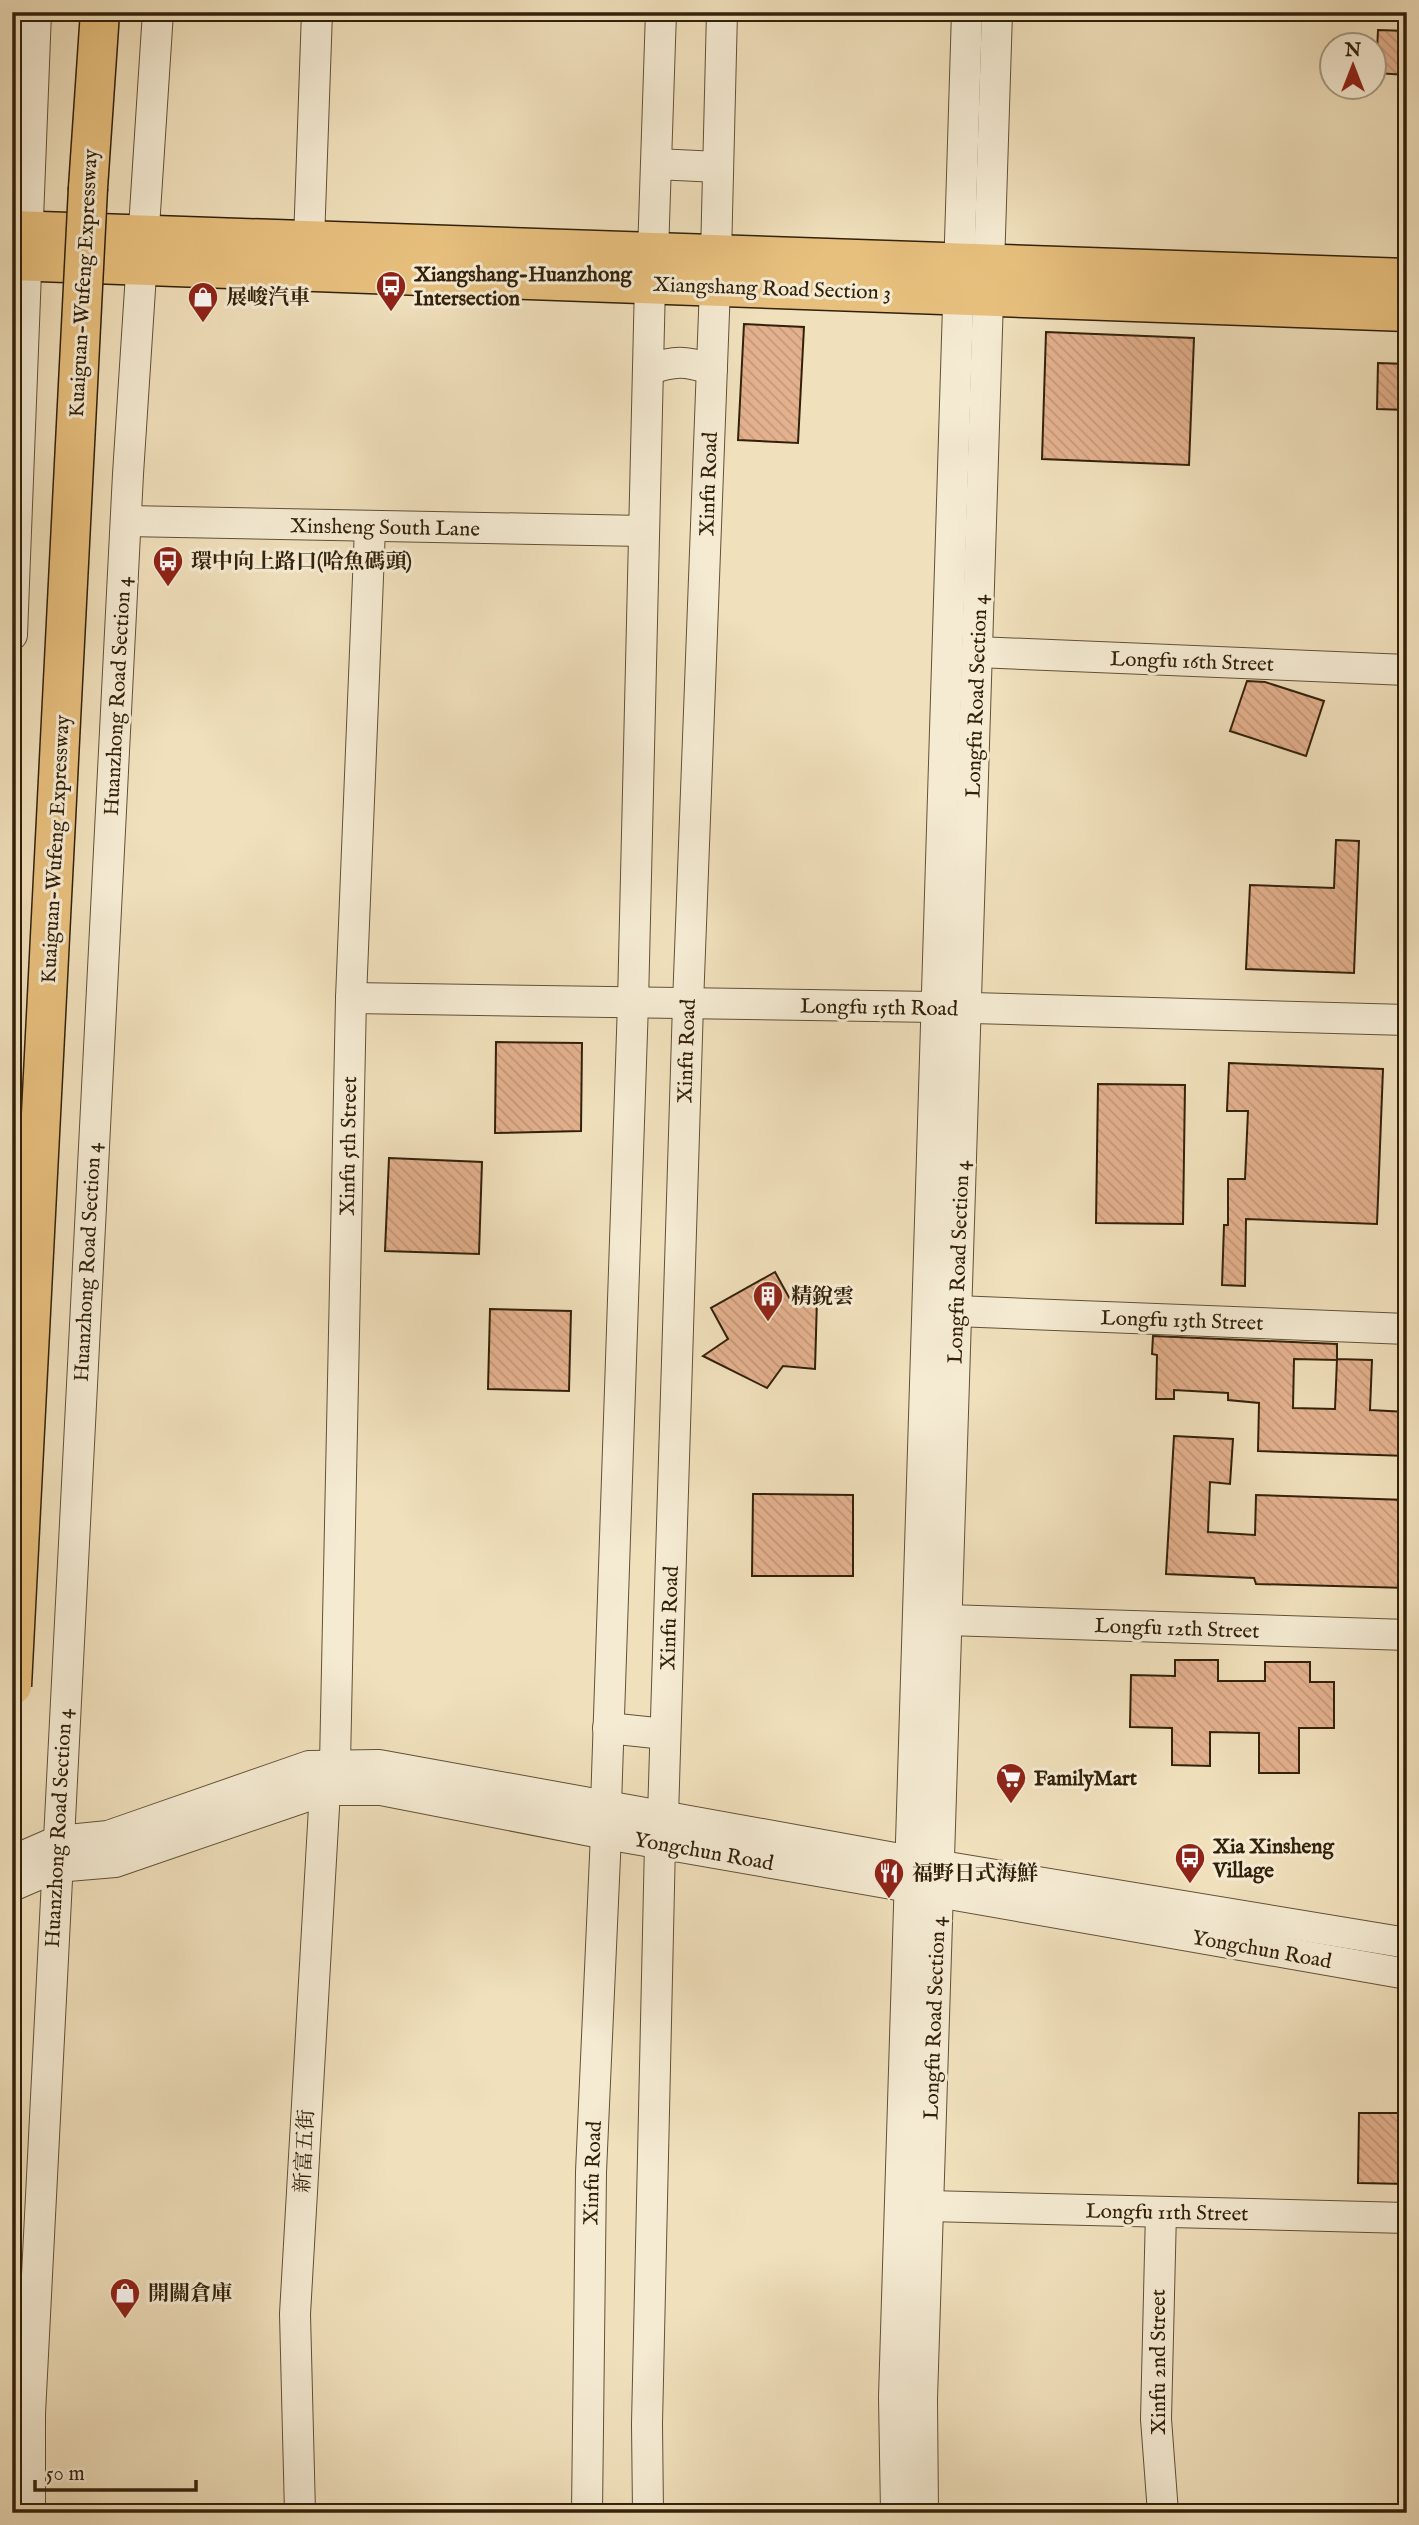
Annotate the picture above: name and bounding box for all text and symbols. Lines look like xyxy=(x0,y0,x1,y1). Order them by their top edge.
north arrow xyxy=(1318,32,1388,102)
text: N xyxy=(1344,39,1362,63)
street label: Kuaiguan-Wufeng Expressway xyxy=(64,147,105,418)
place label: Xiangshang-Huanzhong Intersection xyxy=(413,262,632,313)
bus stop icon: Xiangshang-Huanzhong Intersection xyxy=(374,269,408,313)
street label: Xiangshang Road Section 3 xyxy=(652,272,891,307)
shop icon: 展峻汽車 xyxy=(186,280,220,324)
place label: 展峻汽車 xyxy=(226,285,310,312)
street label: Xinfu Road xyxy=(694,431,725,537)
street label: Xinsheng South Lane xyxy=(290,513,480,544)
bus stop icon: 環中向上路口(哈魚碼頭) xyxy=(151,544,185,588)
place label: 環中向上路口(哈魚碼頭) xyxy=(191,549,412,576)
street label: Huanzhong Road Section 4 xyxy=(99,575,138,816)
street label: Longfu Road Section 4 xyxy=(960,593,995,798)
street label: Longfu 16th Street xyxy=(1110,646,1274,679)
street label: Kuaiguan-Wufeng Expressway xyxy=(36,713,77,984)
street label: Longfu 15th Road xyxy=(800,994,959,1023)
street label: Xinfu Road xyxy=(672,998,703,1104)
street label: Xinfu 5th Street xyxy=(335,1076,364,1216)
street label: Huanzhong Road Section 4 xyxy=(69,1141,108,1382)
street label: Longfu Road Section 4 xyxy=(942,1159,977,1364)
building icon: 精銳雲 xyxy=(751,1279,785,1323)
place label: 精銳雲 xyxy=(791,1284,854,1311)
street label: Longfu 13th Street xyxy=(1100,1305,1264,1338)
street label: Xinfu Road xyxy=(655,1565,686,1671)
street label: Longfu 12th Street xyxy=(1094,1613,1260,1646)
street label: Huanzhong Road Section 4 xyxy=(40,1707,79,1948)
supermarket icon: FamilyMart xyxy=(994,1761,1028,1805)
place label: FamilyMart xyxy=(1034,1766,1138,1793)
street label: Yongchun Road xyxy=(632,1827,776,1878)
place label: Xia Xinsheng Village xyxy=(1212,1834,1334,1885)
bus stop icon: Xia Xinsheng Village xyxy=(1173,1841,1207,1885)
restaurant icon: 福野日式海鮮 xyxy=(872,1856,906,1900)
place label: 福野日式海鮮 xyxy=(912,1861,1038,1888)
street label: Longfu Road Section 4 xyxy=(918,1915,953,2120)
street label: Yongchun Road xyxy=(1190,1925,1334,1976)
street label: 新富五街 xyxy=(290,2108,321,2194)
street label: Xinfu Road xyxy=(578,2120,609,2226)
street label: Longfu 11th Street xyxy=(1085,2199,1249,2228)
shop icon: 開關倉庫 xyxy=(108,2276,142,2320)
place label: 開關倉庫 xyxy=(148,2281,232,2308)
street label: Xinfu 2nd Street xyxy=(1146,2289,1173,2435)
scale bar xyxy=(35,2448,196,2492)
text: 50 m xyxy=(46,2461,85,2488)

